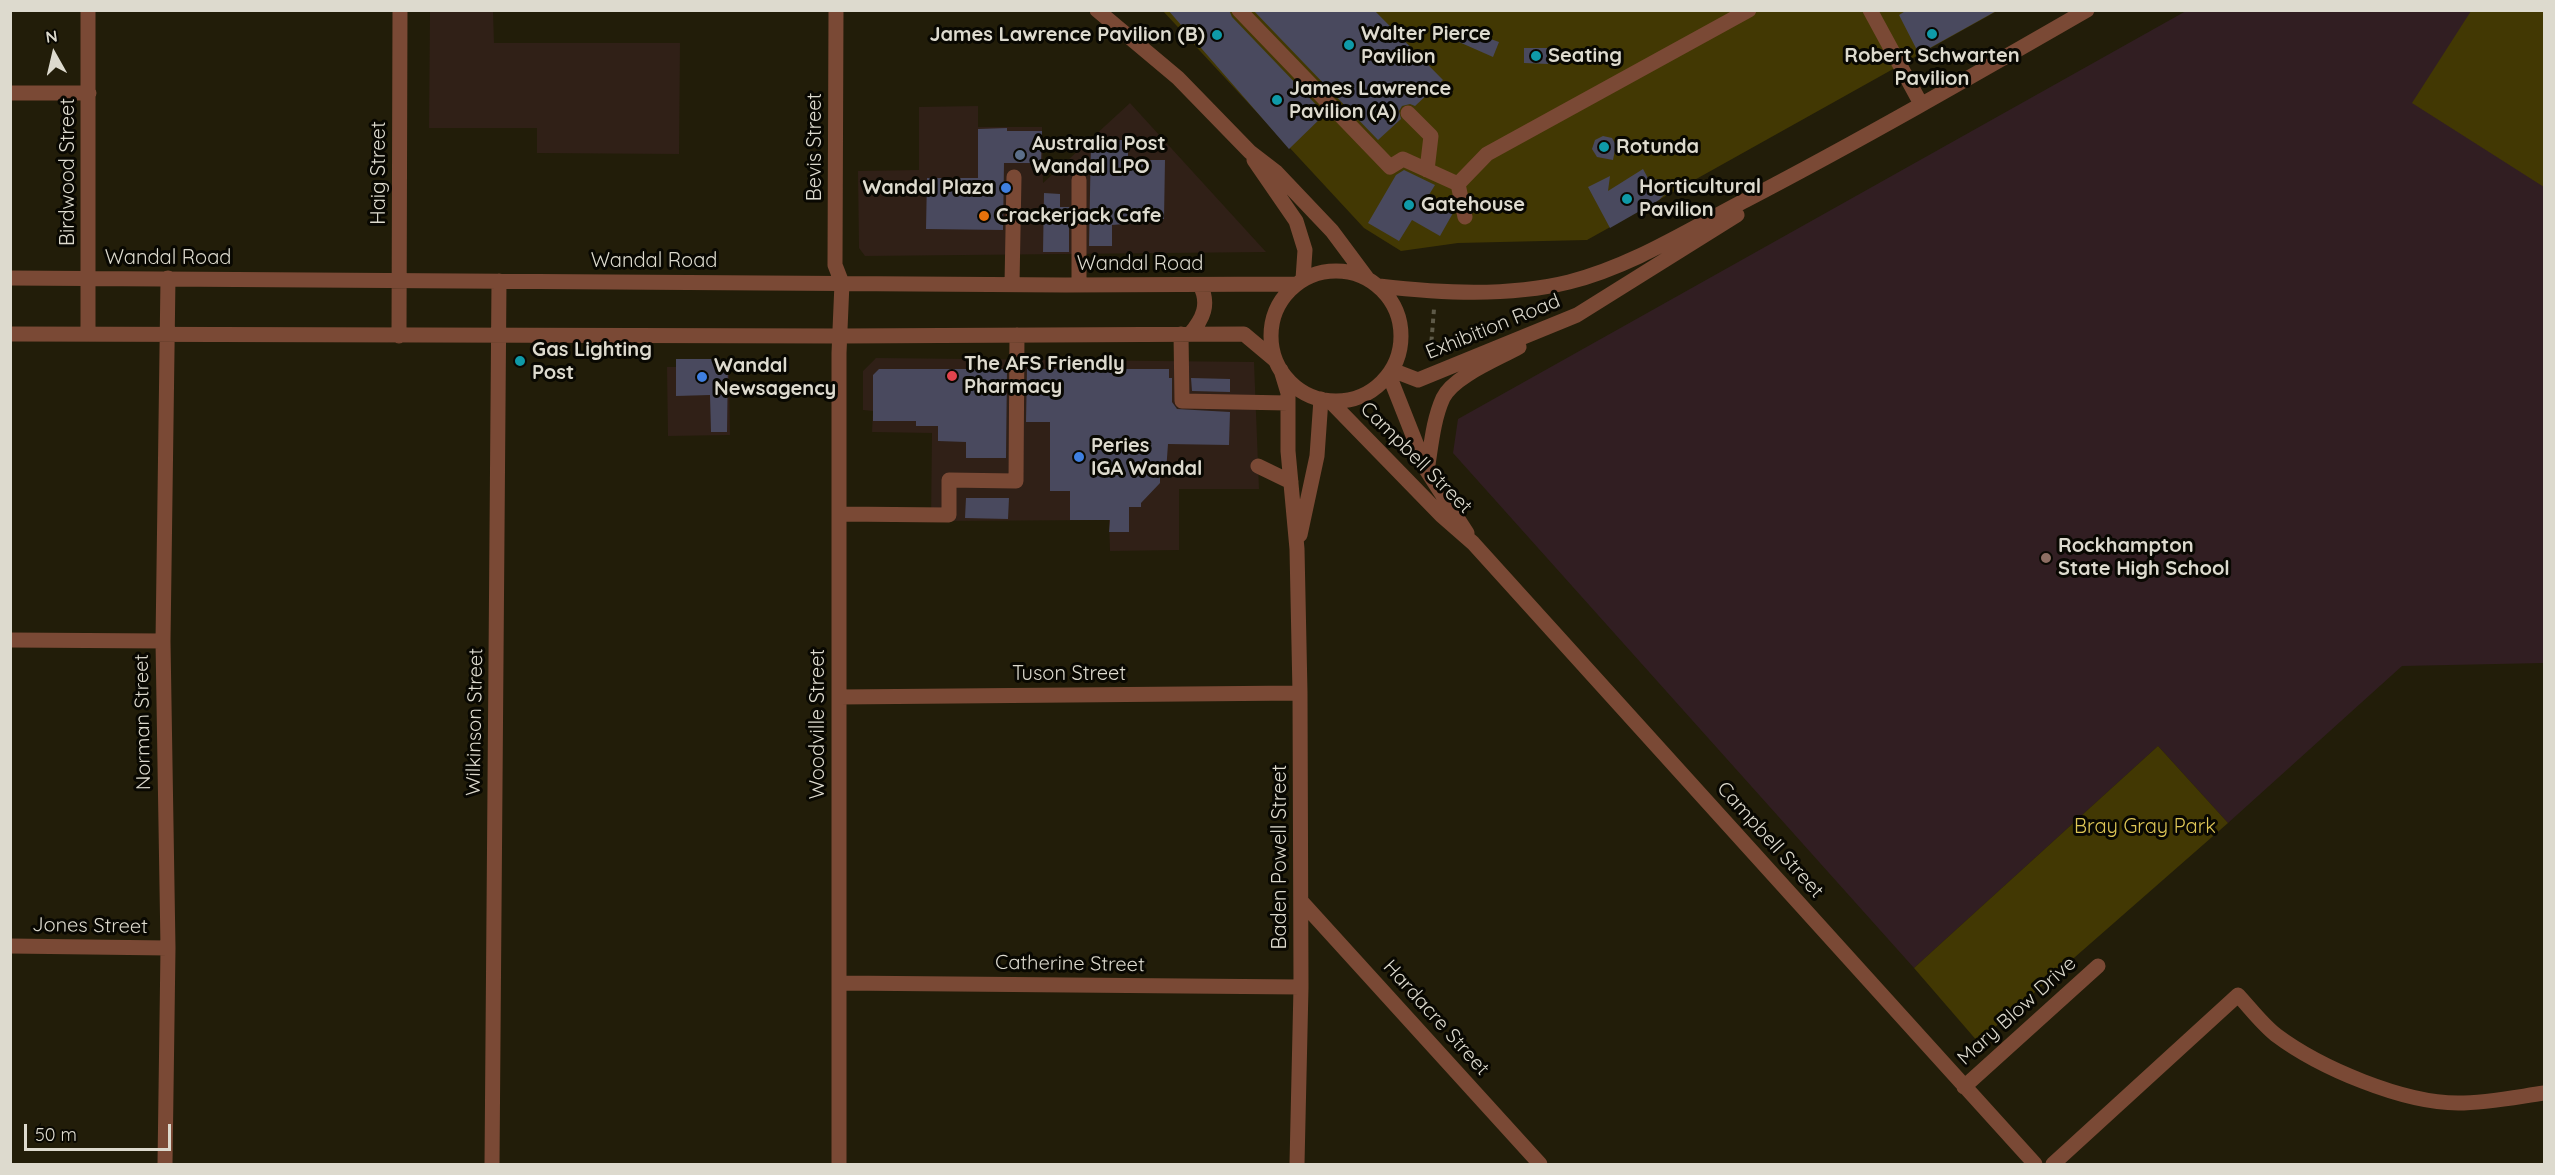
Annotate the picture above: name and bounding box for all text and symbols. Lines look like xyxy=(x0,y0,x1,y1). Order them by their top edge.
place label: Walter Pierce Pavilion xyxy=(1361,22,1491,69)
place label: James Lawrence Pavilion (B) xyxy=(929,23,1205,47)
north arrow xyxy=(24,24,84,84)
text: N xyxy=(44,25,59,47)
marker: Robert Schwarten Pavilion xyxy=(1925,27,1939,41)
marker: James Lawrence Pavilion (B) xyxy=(1210,28,1224,42)
marker: Walter Pierce Pavilion xyxy=(1342,38,1356,52)
place label: Seating xyxy=(1548,44,1622,68)
place label: Robert Schwarten Pavilion xyxy=(1844,44,2020,91)
marker: Seating xyxy=(1529,49,1543,63)
place label: James Lawrence Pavilion (A) xyxy=(1289,77,1451,124)
street label: Bevis Street xyxy=(803,93,827,201)
marker: James Lawrence Pavilion (A) xyxy=(1270,93,1284,107)
street label: Birdwood Street xyxy=(56,98,80,246)
street label: Haig Street xyxy=(367,121,391,225)
place label: Australia Post Wandal LPO xyxy=(1032,132,1166,179)
place label: Rotunda xyxy=(1616,135,1699,159)
marker: Rotunda xyxy=(1597,140,1611,154)
marker: Australia Post Wandal LPO xyxy=(1013,148,1027,162)
place label: Horticultural Pavilion xyxy=(1639,175,1761,222)
place label: Wandal Plaza xyxy=(862,176,994,200)
marker: Wandal Plaza xyxy=(999,181,1013,195)
marker: Horticultural Pavilion xyxy=(1620,192,1634,206)
place label: Gatehouse xyxy=(1421,193,1525,217)
marker: Gatehouse xyxy=(1402,198,1416,212)
place label: Crackerjack Cafe xyxy=(996,204,1162,228)
marker: Crackerjack Cafe xyxy=(977,209,991,223)
street label: Wandal Road xyxy=(105,246,231,270)
street label: Wandal Road xyxy=(591,249,717,273)
street label: Wandal Road xyxy=(1077,252,1203,276)
street label: Exhibition Road xyxy=(1422,289,1564,365)
place label: Gas Lighting Post xyxy=(532,338,652,385)
place label: The AFS Friendly Pharmacy xyxy=(964,352,1125,399)
marker: Gas Lighting Post xyxy=(513,354,527,368)
place label: Wandal Newsagency xyxy=(714,354,836,401)
marker: The AFS Friendly Pharmacy xyxy=(945,369,959,383)
marker: Wandal Newsagency xyxy=(695,370,709,384)
street label: Campbell Street xyxy=(1355,397,1477,519)
place label: Peries IGA Wandal xyxy=(1091,434,1202,481)
marker: Peries IGA Wandal xyxy=(1072,450,1086,464)
place label: Rockhampton State High School xyxy=(2058,534,2230,581)
marker: Rockhampton State High School xyxy=(2039,551,2053,565)
street label: Wilkinson Street xyxy=(462,648,488,796)
street label: Woodville Street xyxy=(806,649,830,799)
street label: Norman Street xyxy=(130,654,156,790)
street label: Tuson Street xyxy=(1012,662,1126,686)
street label: Baden Powell Street xyxy=(1268,764,1292,950)
street label: Campbell Street xyxy=(1711,777,1829,903)
park label: Bray Gray Park xyxy=(2074,815,2216,839)
street label: Jones Street xyxy=(32,913,148,939)
street label: Catherine Street xyxy=(995,951,1145,977)
street label: Mary Blow Drive xyxy=(1953,951,2081,1071)
street label: Hardacre Street xyxy=(1378,955,1494,1081)
scale bar xyxy=(27,1112,174,1150)
text: 50 m xyxy=(35,1123,77,1146)

